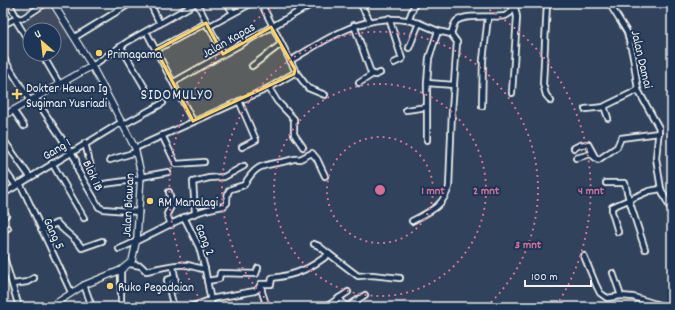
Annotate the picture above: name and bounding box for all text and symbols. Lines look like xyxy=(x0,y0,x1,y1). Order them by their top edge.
street label: Jalan Kapas xyxy=(199,18,259,64)
north arrow xyxy=(22,22,62,62)
text: U xyxy=(32,27,44,43)
street label: Jalan Damai xyxy=(625,29,657,91)
place label: Primagama xyxy=(107,46,163,65)
marker: Primagama xyxy=(94,48,104,58)
place label: Dokter Hewan Ig Sugiman Yusriadi xyxy=(26,80,108,114)
district label: SIDOMULYO xyxy=(141,85,213,107)
marker: Dokter Hewan Ig Sugiman Yusriadi xyxy=(11,88,23,100)
street label: Gang 1 xyxy=(39,134,75,166)
street label: Blok 1B xyxy=(76,157,107,195)
street label: Jalan Biawan xyxy=(118,173,141,238)
centre of rings xyxy=(373,183,387,197)
text: 1 mnt xyxy=(421,183,445,200)
text: 2 mnt xyxy=(473,183,500,200)
text: 4 mnt xyxy=(578,183,605,200)
place label: RM Manalagi xyxy=(158,194,219,213)
marker: RM Manalagi xyxy=(145,196,155,206)
street label: Gang 5 xyxy=(37,215,68,253)
street label: Gang 2 xyxy=(189,221,219,259)
text: 3 mnt xyxy=(515,237,542,254)
scale bar xyxy=(525,262,591,288)
text: 100 m xyxy=(531,269,558,286)
place label: Ruko Pegadaian xyxy=(118,279,194,298)
marker: Ruko Pegadaian xyxy=(105,281,115,291)

